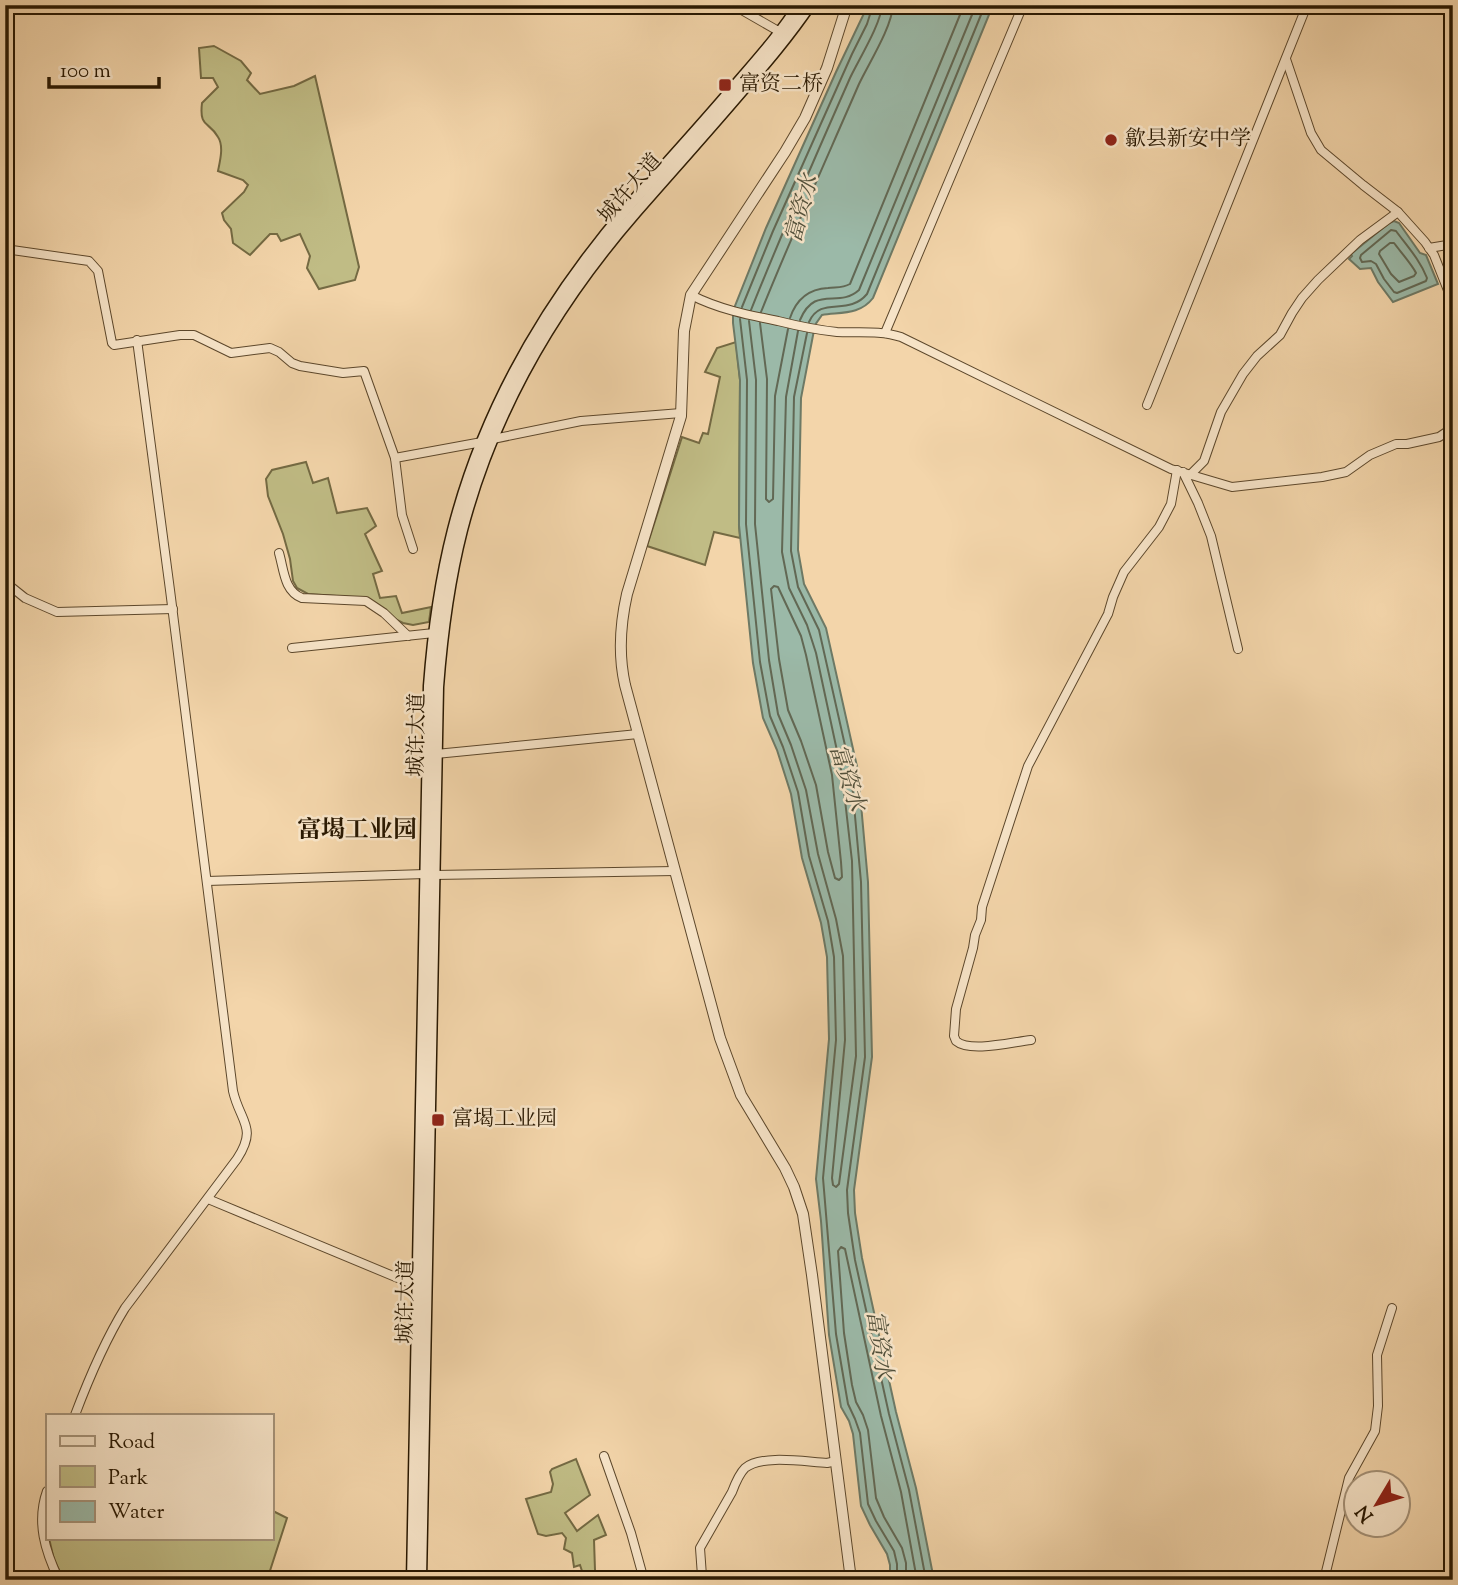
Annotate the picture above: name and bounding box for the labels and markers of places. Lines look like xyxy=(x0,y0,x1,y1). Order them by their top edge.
place label: 富资二桥 xyxy=(739,70,823,100)
marker: 富资二桥 xyxy=(717,77,733,93)
place label: 歙县新安中学 xyxy=(1125,125,1251,155)
marker: 歙县新安中学 xyxy=(1103,132,1119,148)
place label: 富堨工业园 xyxy=(452,1105,557,1135)
marker: 富堨工业园 xyxy=(430,1112,446,1128)

